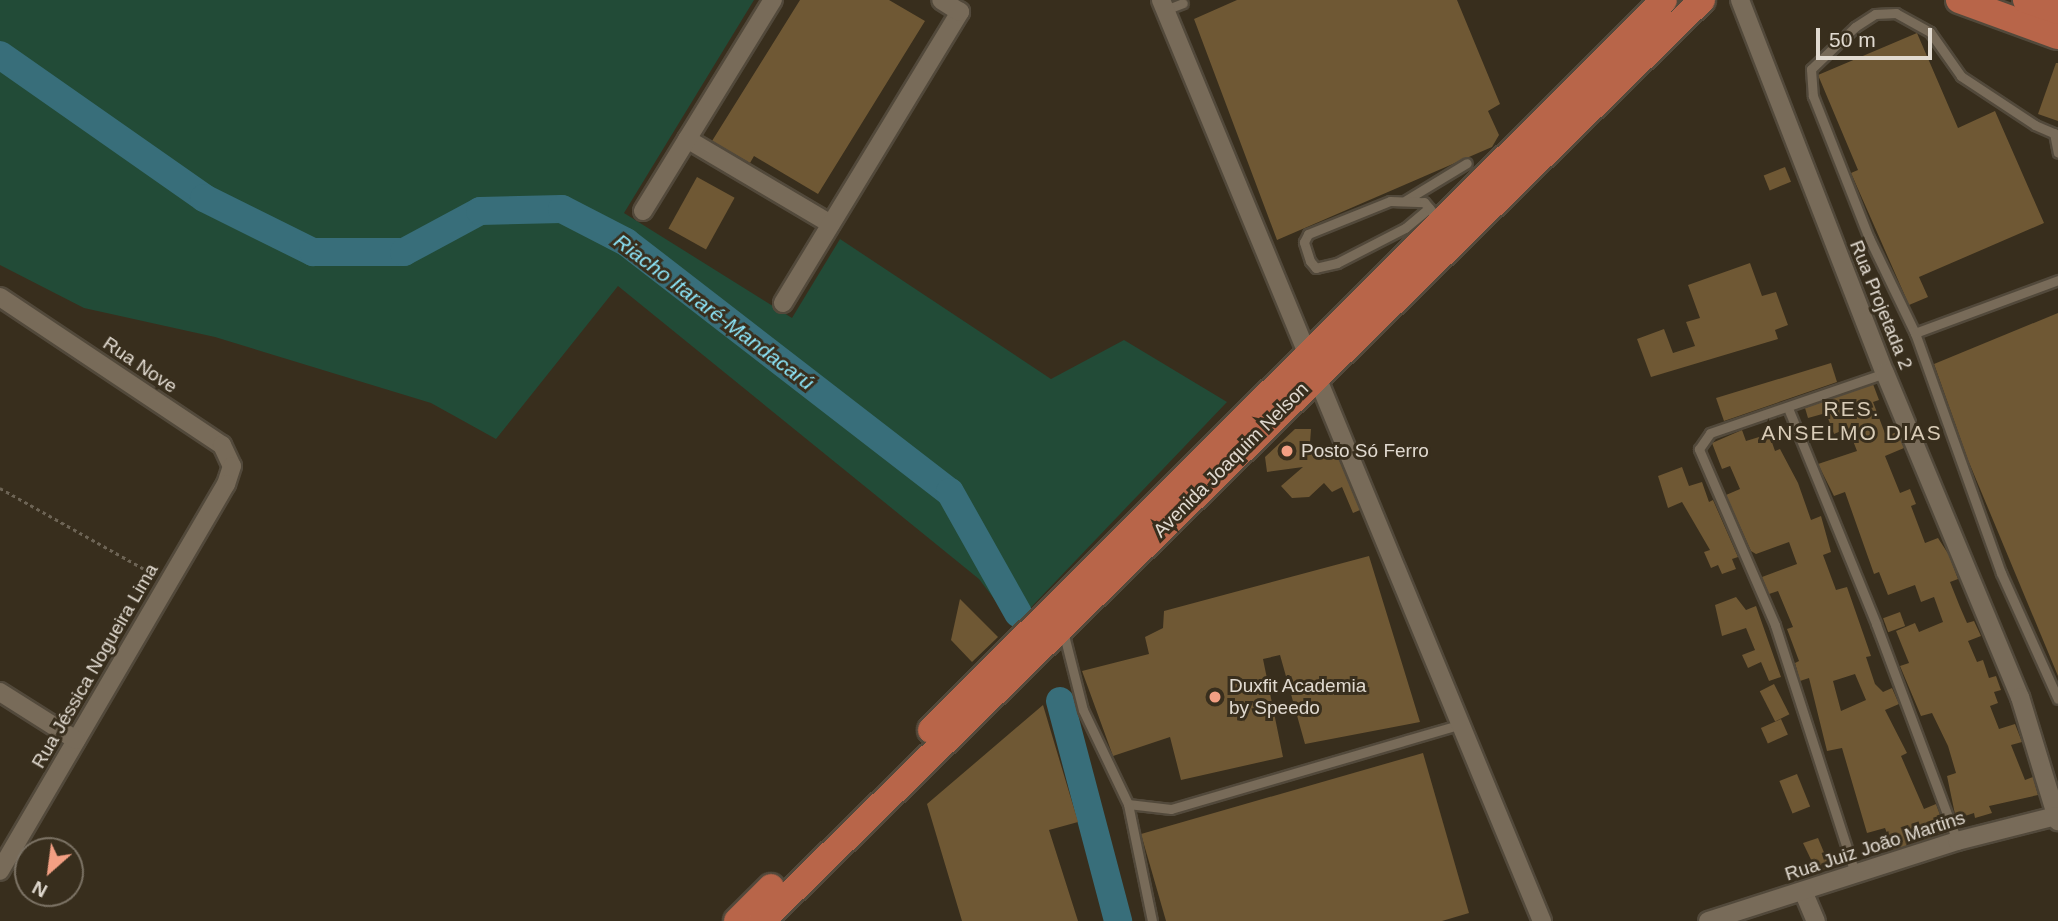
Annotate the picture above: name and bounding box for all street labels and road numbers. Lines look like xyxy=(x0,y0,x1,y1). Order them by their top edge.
street label: Rua Projetada 2 xyxy=(1845,237,1917,373)
street label: Rua Nove xyxy=(99,332,181,398)
street label: Avenida Joaquim Nelson xyxy=(1149,378,1313,542)
street label: Rua Jéssica Nogueira Lima xyxy=(27,560,163,772)
street label: Rua Juiz João Martins xyxy=(1782,806,1968,886)

